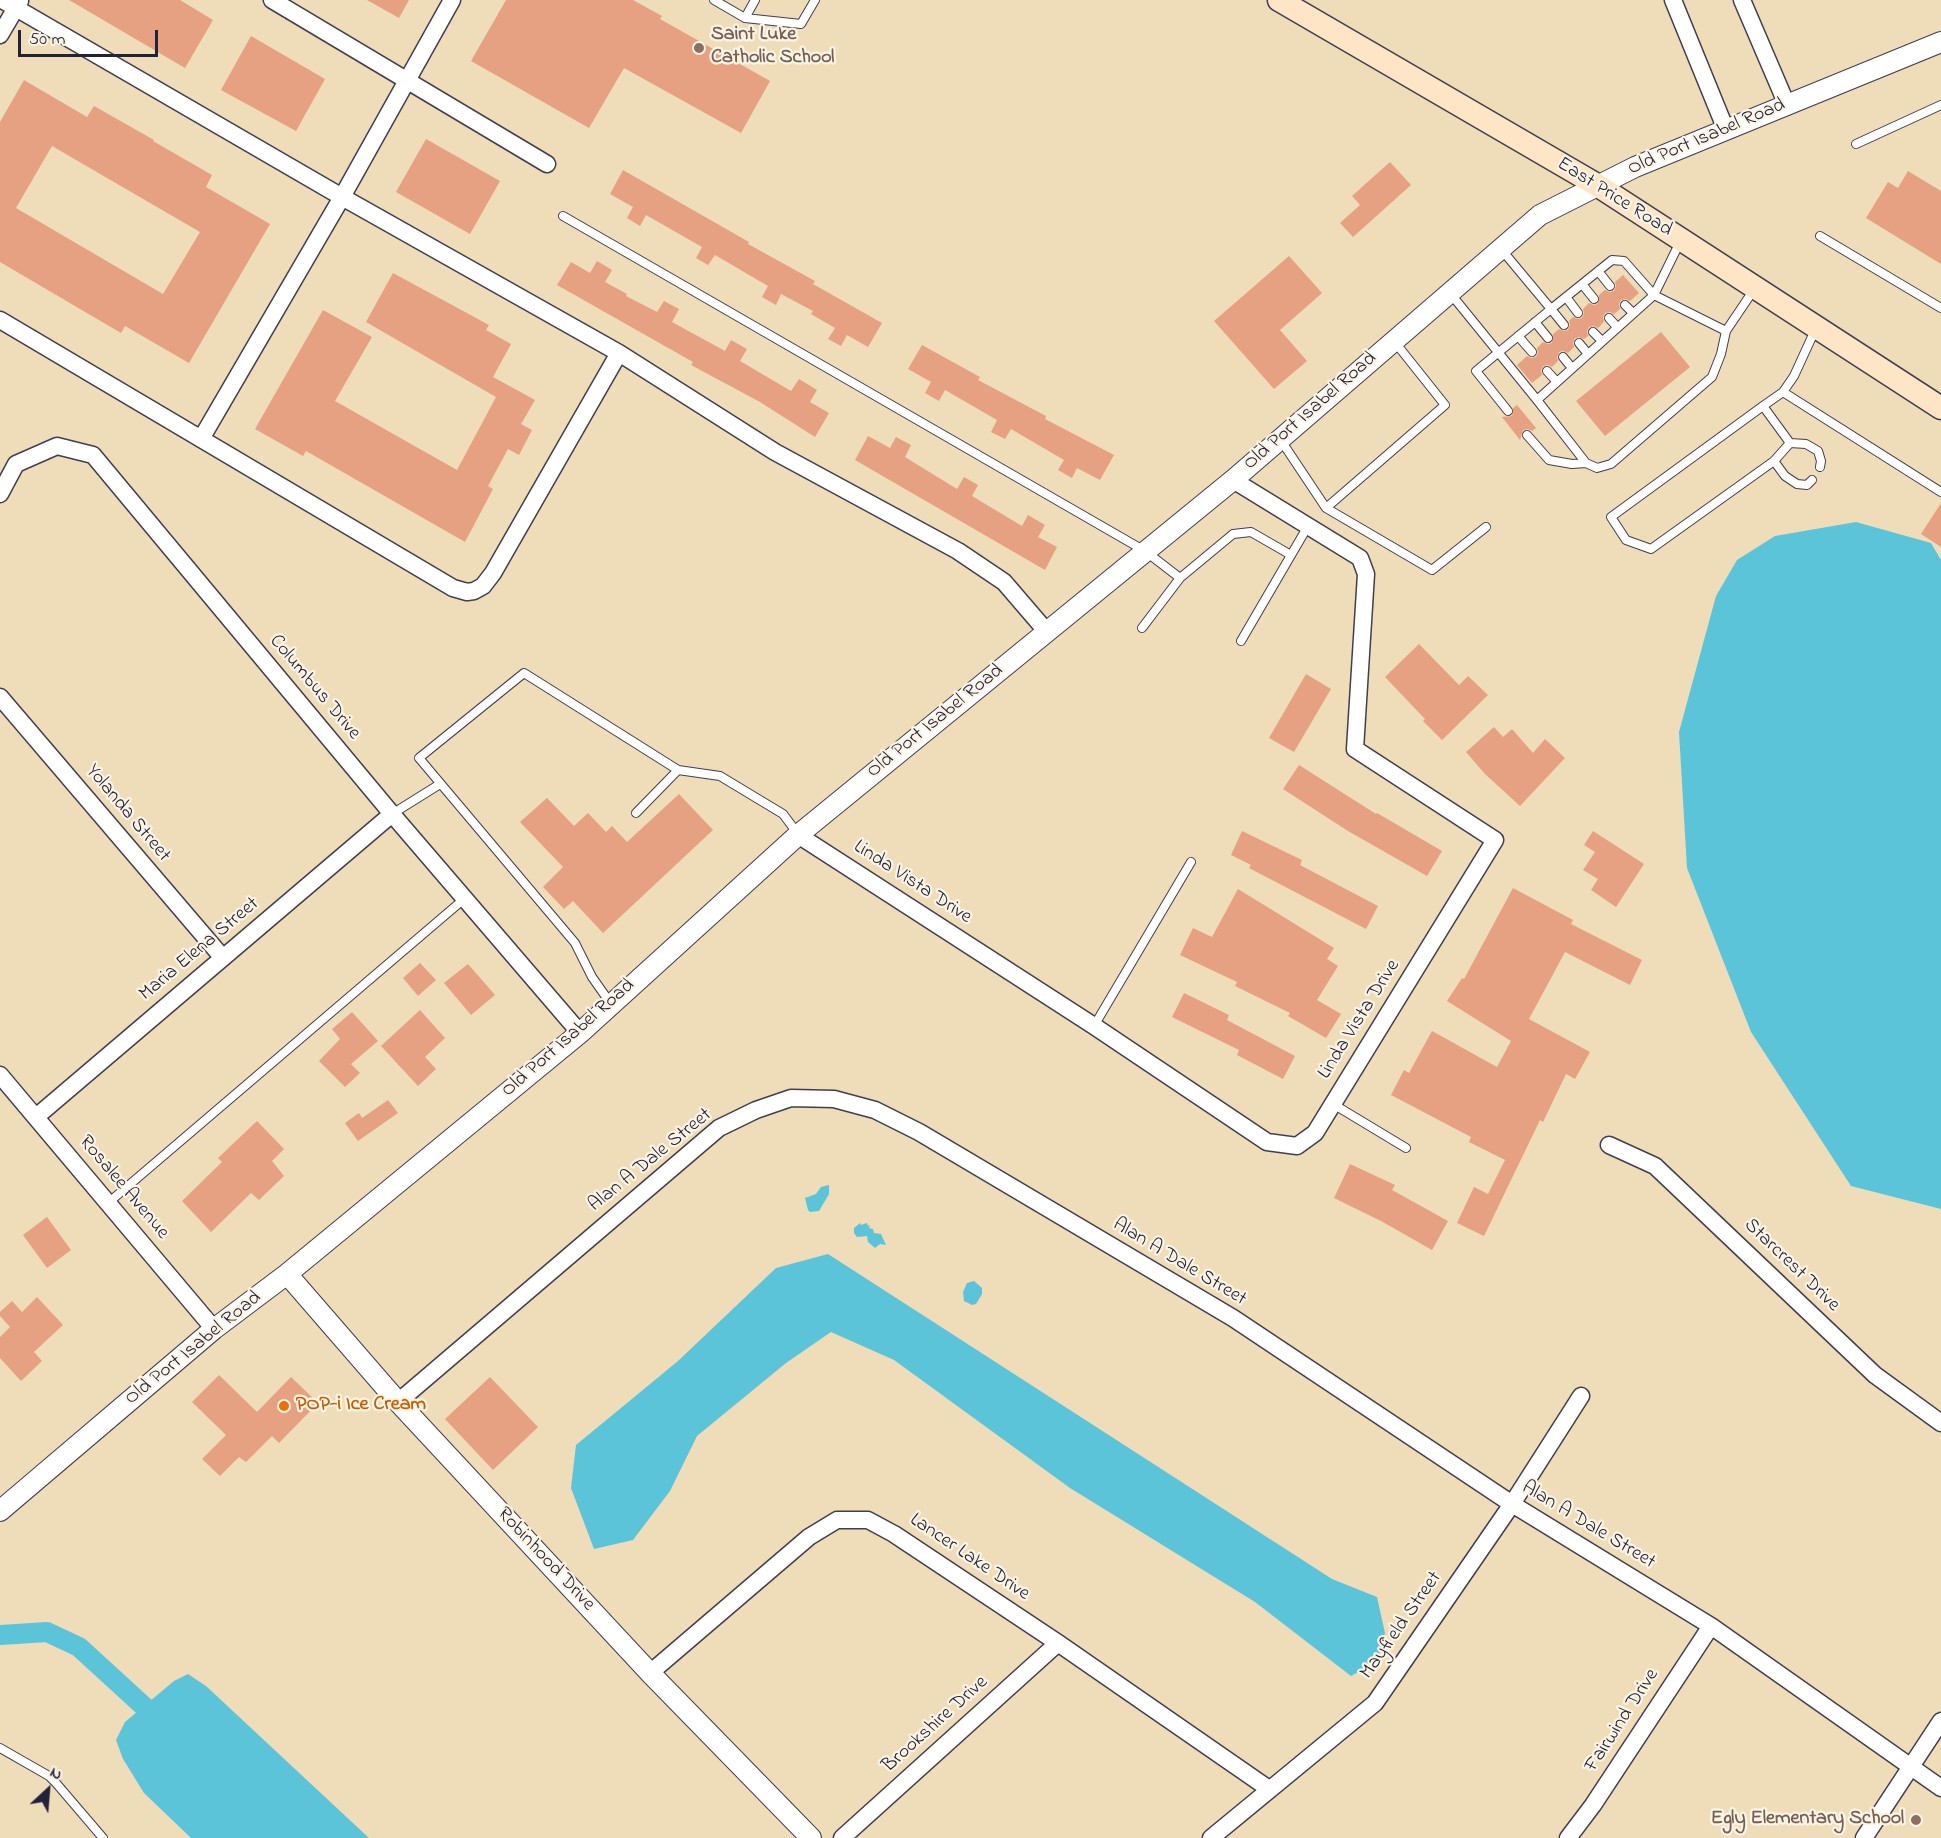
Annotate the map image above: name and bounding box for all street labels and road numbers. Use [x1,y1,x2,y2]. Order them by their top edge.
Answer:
street label: Old Port Isabel Road [1625,94,1789,182]
street label: East Price Road [1552,153,1676,243]
street label: Old Port Isabel Road [1240,348,1382,476]
street label: Columbus Drive [263,631,365,745]
street label: Old Port Isabel Road [863,660,1009,784]
street label: Yolanda Street [79,760,175,868]
street label: Linda Vista Drive [848,836,976,930]
street label: Maria Elena Street [135,893,265,1007]
street label: Linda Vista Drive [1314,956,1406,1084]
street label: Old Port Isabel Road [498,975,640,1103]
street label: Alan A Dale Street [584,1104,718,1218]
street label: Rosalee Avenue [73,1131,173,1245]
street label: Alan A Dale Street [1108,1214,1250,1312]
street label: Starcrest Drive [1738,1214,1844,1318]
street label: Old Port Isabel Road [121,1287,267,1411]
street label: Alan A Dale Street [1517,1477,1659,1575]
street label: Robinhood Drive [491,1503,599,1617]
street label: Lancer Lake Drive [904,1509,1034,1607]
street label: Mayfield Street [1356,1568,1448,1684]
street label: Fairwind Drive [1581,1665,1665,1777]
street label: Brookshire Drive [878,1671,994,1779]

